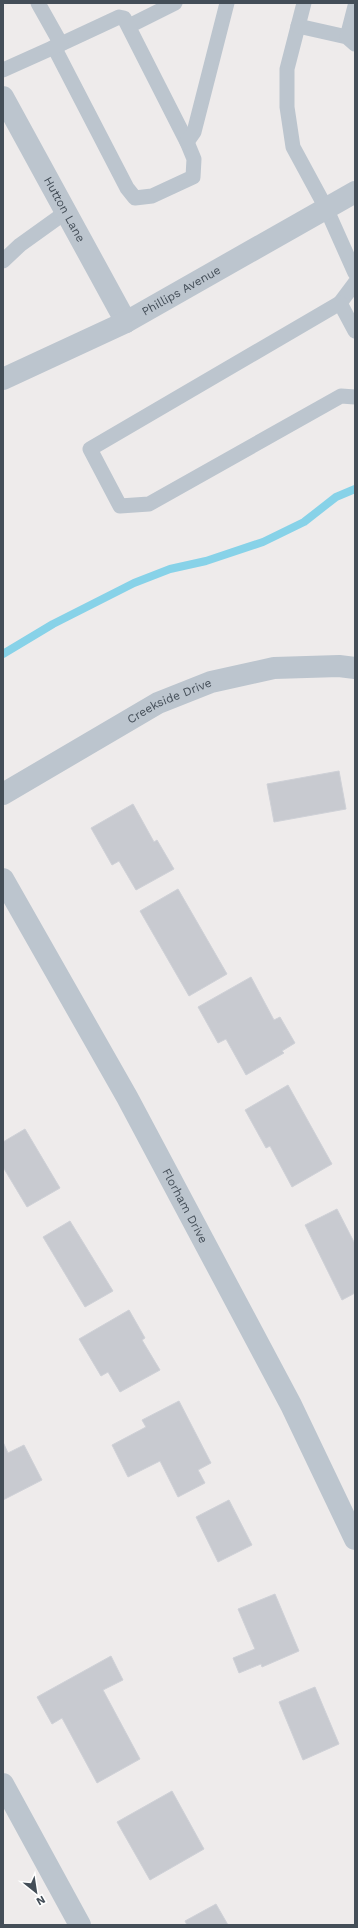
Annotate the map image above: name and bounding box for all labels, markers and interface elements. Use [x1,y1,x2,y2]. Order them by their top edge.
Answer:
street label: Hutton Lane [41,174,88,245]
street label: Phillips Avenue [139,263,223,319]
street label: Creekside Drive [125,675,214,726]
street label: Florham Drive [159,1166,211,1246]
north arrow [16,1872,56,1912]
text: N [34,1893,48,1908]

